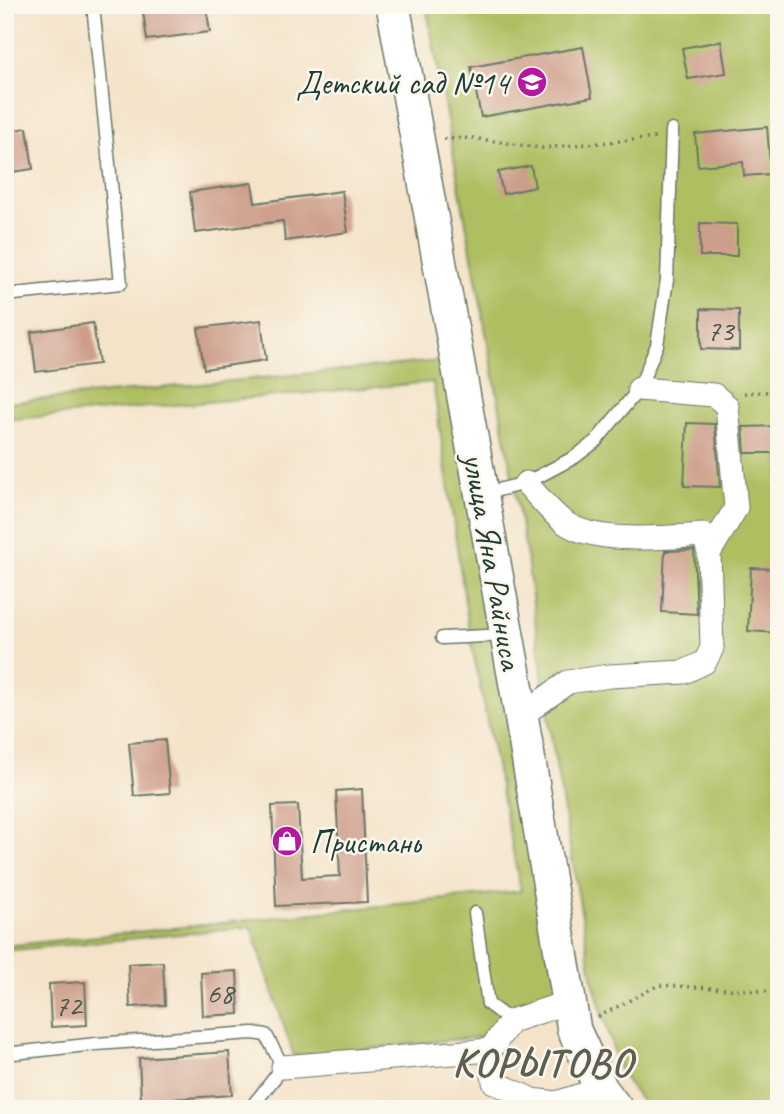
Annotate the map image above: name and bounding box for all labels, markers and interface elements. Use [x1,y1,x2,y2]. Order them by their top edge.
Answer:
place label: Детский сад №14 [296,62,512,104]
school or university icon: Детский сад №14 [515,65,549,99]
house number: 73 [707,311,736,349]
street label: улица Яна Райниса [453,448,533,674]
place label: Пристань [310,821,422,863]
shop icon: Пристань [270,824,304,858]
house number: 68 [207,974,236,1012]
house number: 72 [55,986,84,1024]
district label: КОРЫТОВО [452,1038,636,1088]

